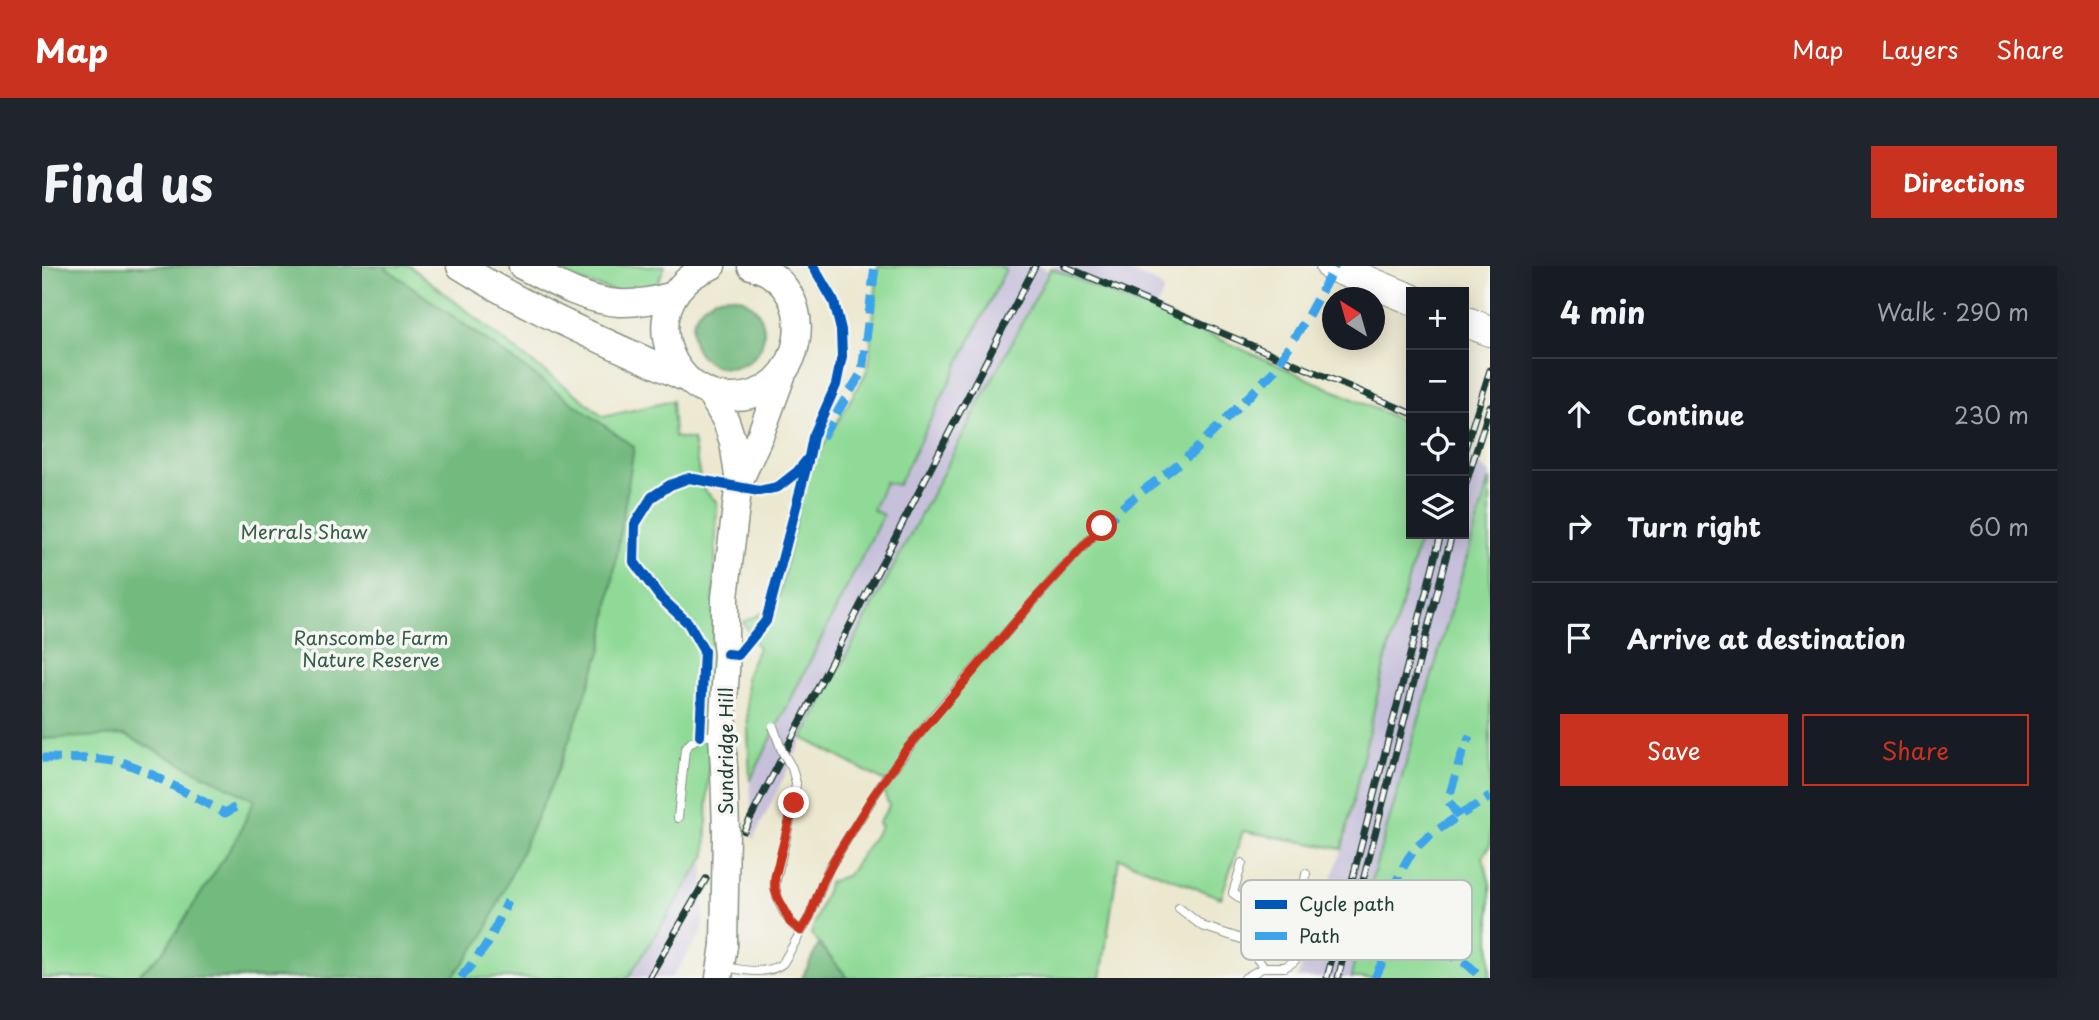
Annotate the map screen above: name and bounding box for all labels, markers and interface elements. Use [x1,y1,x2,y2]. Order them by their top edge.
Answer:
text: Map [35,24,108,74]
text: Map [1792,31,1843,67]
text: Layers [1881,31,1958,67]
text: Share [1996,31,2064,67]
text: Find us [42,145,213,219]
button: Directions [1871,146,2057,218]
north arrow [1322,287,1385,350]
map controls [1406,287,1469,539]
button: + [1406,287,1469,350]
text: 4 min [1560,289,1646,334]
text: Walk · 290 m [1877,294,2029,329]
button: − [1406,350,1469,413]
icon: ahead [1560,395,1598,433]
text: Continue [1627,395,1744,434]
text: 230 m [1954,397,2029,432]
button: locate [1406,413,1469,476]
button: layers [1406,476,1469,539]
icon: right [1560,507,1598,545]
text: Turn right [1627,507,1761,546]
text: 60 m [1969,509,2029,544]
route start [1086,510,1117,541]
park label: Merrals Shaw [241,517,368,545]
icon: arrive [1560,619,1598,657]
text: Arrive at destination [1627,619,1906,658]
park label: Ranscombe Farm Nature Reserve [293,623,449,673]
street label: Sundridge Hill [711,687,739,815]
button: Save [1560,714,1788,786]
button: Share [1802,714,2029,786]
route end [778,787,809,818]
legend [1241,880,1472,960]
text: Cycle path [1299,889,1395,917]
text: Path [1299,921,1340,949]

